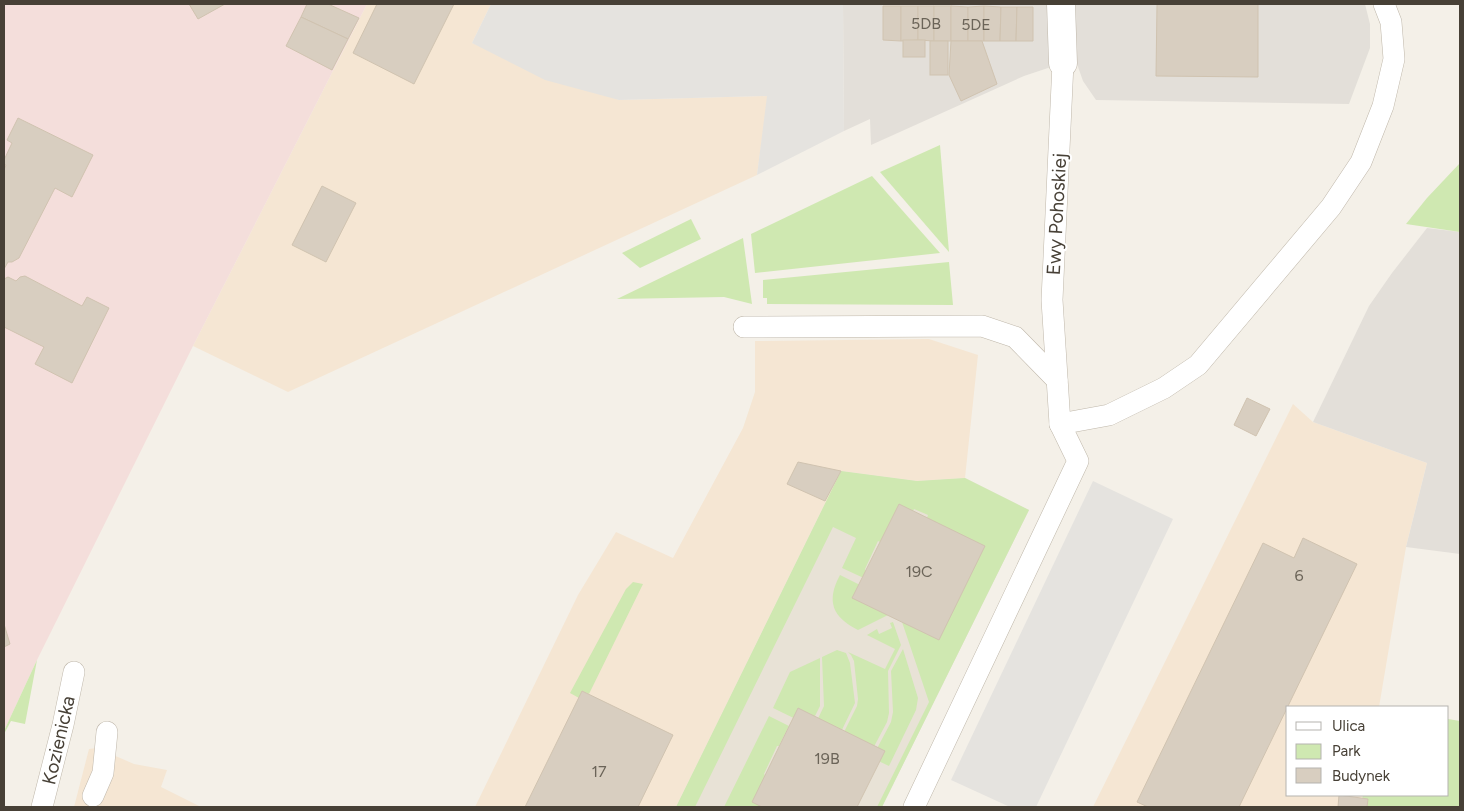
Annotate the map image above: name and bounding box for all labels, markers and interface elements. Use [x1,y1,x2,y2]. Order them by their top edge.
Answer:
house number: 5DB [911,14,941,33]
house number: 5DE [961,15,991,34]
street label: Ewy Pohoskiej [1042,152,1071,276]
house number: 19C [905,562,933,581]
house number: 6 [1294,566,1304,585]
street label: Kozienicka [37,693,80,787]
legend [1286,706,1449,796]
text: Ulica [1332,717,1365,735]
text: Park [1332,742,1361,760]
house number: 19B [814,749,840,768]
house number: 17 [591,762,607,781]
text: Budynek [1332,767,1391,785]

